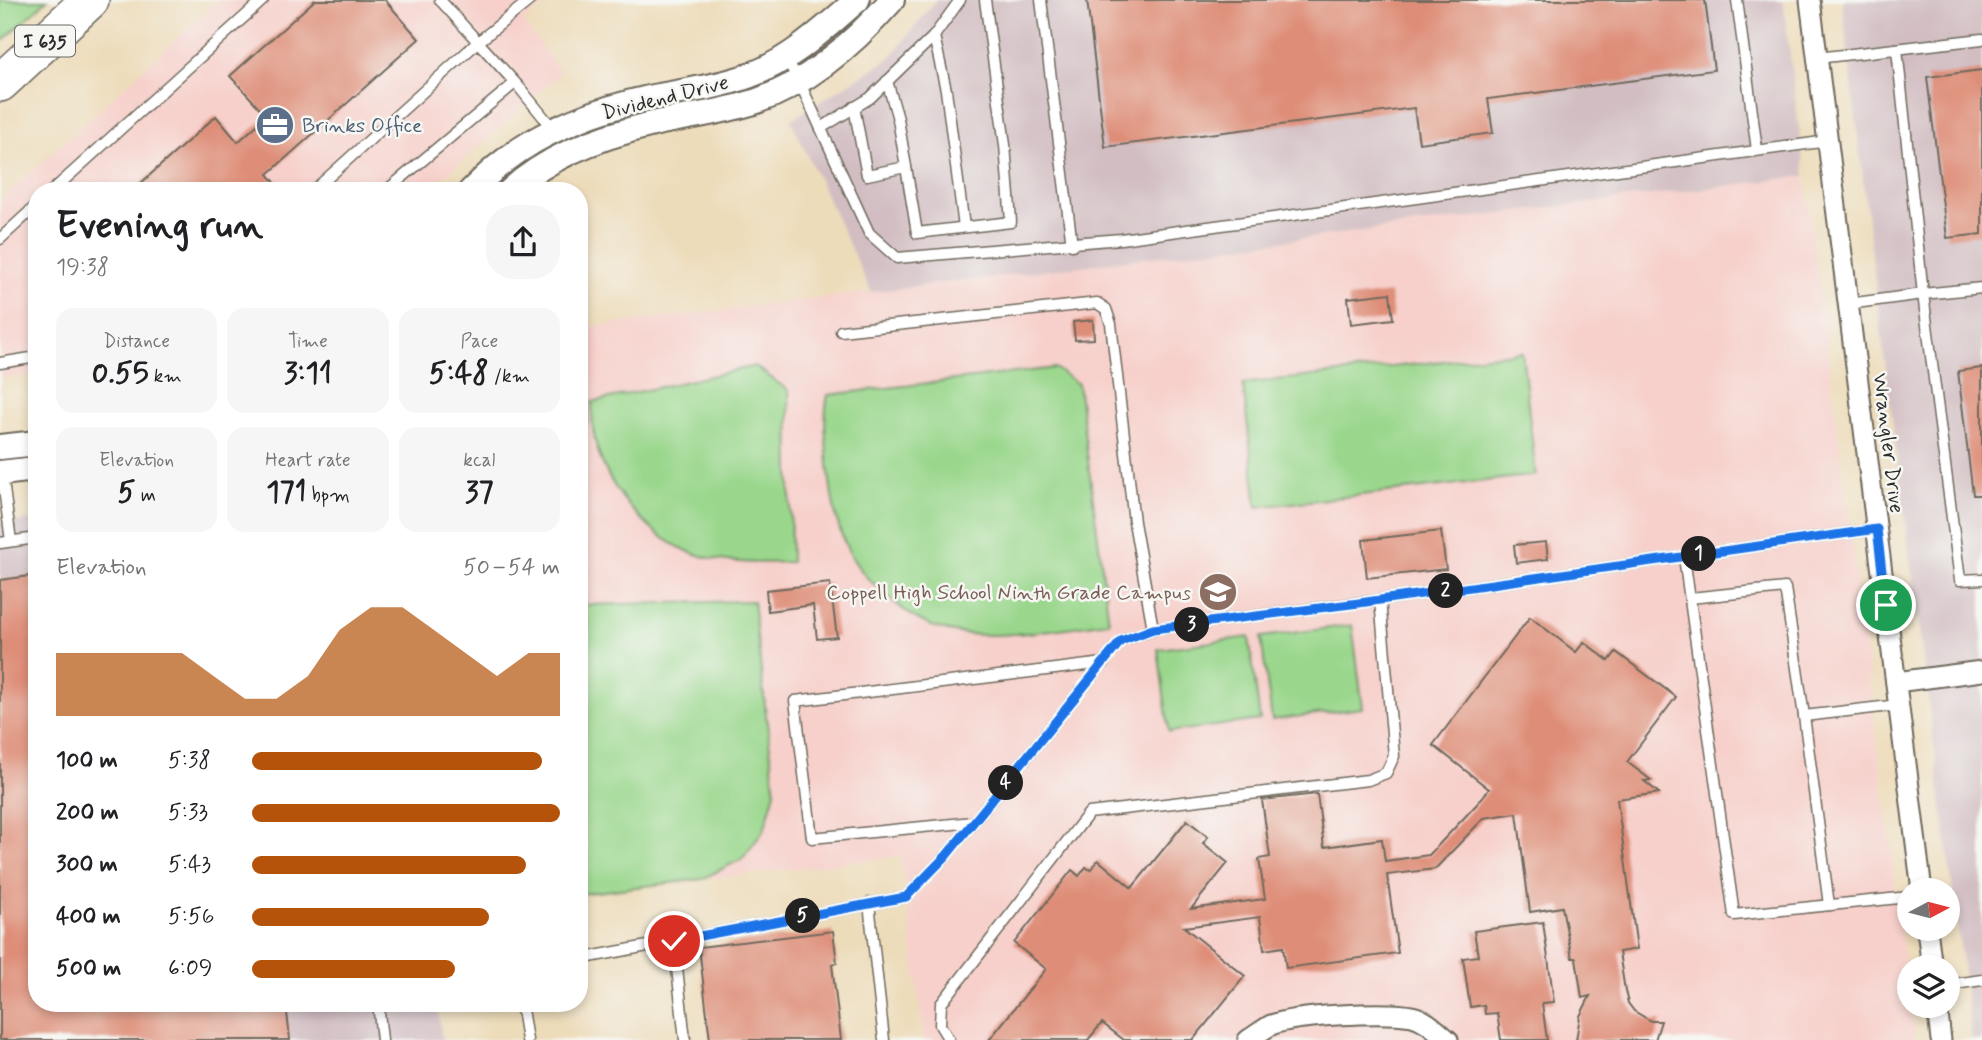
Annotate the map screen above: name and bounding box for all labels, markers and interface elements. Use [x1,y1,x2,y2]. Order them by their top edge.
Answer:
road number: I 635 [15,25,75,56]
street label: Dividend Drive [599,69,732,127]
office icon: Brinks Office [254,104,296,146]
place label: Brinks Office [302,112,422,140]
text: Evening run [56,202,263,251]
button: share [486,205,560,279]
text: 19:38 [56,253,109,283]
text: Distance [103,329,170,354]
text: Time [288,329,328,354]
text: Pace [460,329,498,354]
text: 0.55 [92,354,149,393]
text: 3:11 [284,354,332,393]
text: 5:48 [429,354,489,393]
text: km [149,364,182,389]
text: /km [489,364,530,389]
street label: Wrangler Drive [1866,371,1910,515]
text: Elevation [99,448,174,473]
text: Heart rate [265,448,351,473]
text: kcal [463,448,495,473]
text: 5 [118,473,136,512]
text: 171 [266,473,306,512]
text: 37 [465,473,494,512]
text: m [136,483,156,508]
text: bpm [306,483,350,508]
pin: 1 [1682,536,1716,572]
text: 1 [1694,541,1703,566]
text: Elevation [56,553,147,583]
text: 50–54 m [463,553,560,583]
school or university icon: Coppell High School Ninth Grade Campus [1197,571,1239,613]
pin: 2 [1428,574,1464,608]
pin [1856,575,1916,635]
text: 2 [1441,578,1450,603]
place label: Coppell High School Ninth Grade Campus [826,579,1191,607]
icon: arrive [1867,586,1905,624]
pin: 3 [1174,608,1210,642]
text: 3 [1187,612,1196,637]
text: 100 m [56,746,118,776]
text: 5:38 [168,746,211,776]
pin: 4 [988,766,1024,800]
text: 4 [1000,770,1011,795]
text: 200 m [56,798,119,828]
text: 5:33 [168,798,208,828]
text: 300 m [56,850,118,880]
text: 5:43 [168,850,211,880]
north arrow [1897,878,1960,942]
map controls [1897,878,1960,1018]
pin: 5 [786,898,820,934]
text: 400 m [56,902,121,932]
text: 5:56 [168,902,214,932]
text: 5 [797,903,808,928]
pin [644,911,704,971]
icon: check [655,922,693,960]
text: 500 m [56,954,121,984]
text: 6:09 [168,954,212,984]
button: layers [1897,955,1960,1018]

